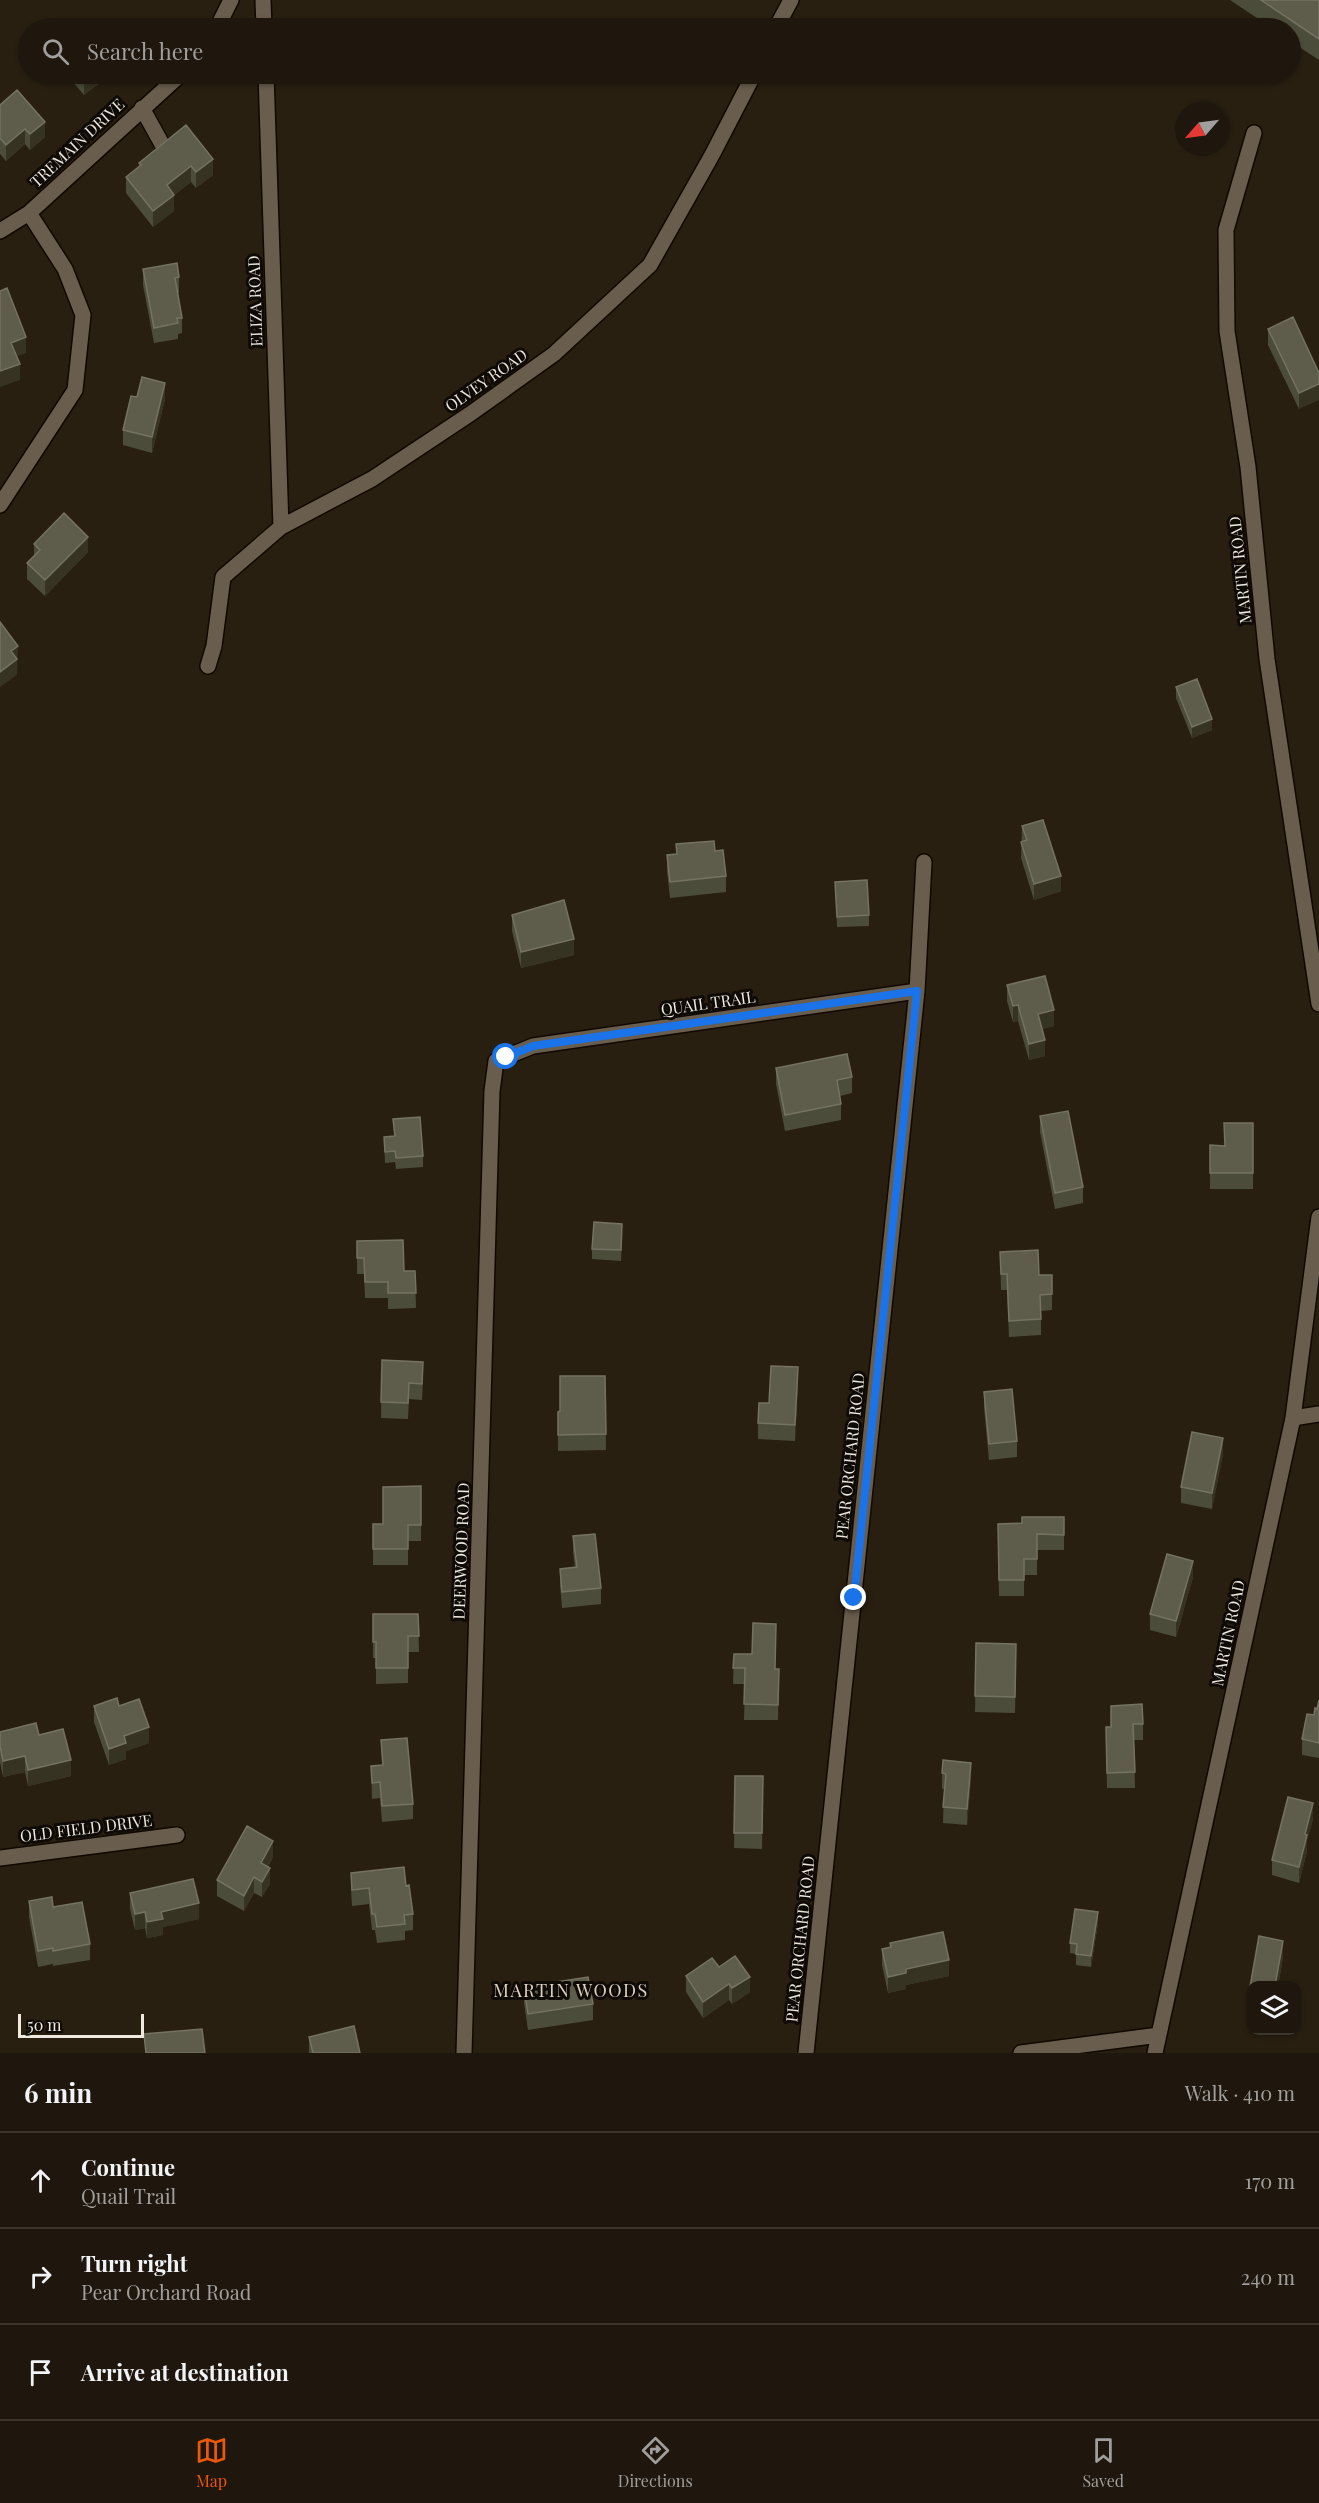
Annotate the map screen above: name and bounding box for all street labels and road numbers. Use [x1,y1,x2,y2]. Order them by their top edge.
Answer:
street label: TREMAIN DRIVE [25,94,128,192]
street label: ELIZA ROAD [242,255,267,347]
street label: OLVEY ROAD [440,343,531,416]
street label: MARTIN ROAD [1223,515,1256,625]
street label: QUAIL TRAIL [659,985,757,1020]
street label: PEAR ORCHARD ROAD [830,1372,869,1540]
street label: DEERWOOD ROAD [448,1482,473,1620]
street label: MARTIN ROAD [1206,1578,1249,1688]
street label: OLD FIELD DRIVE [19,1809,153,1846]
street label: PEAR ORCHARD ROAD [780,1855,819,2023]

